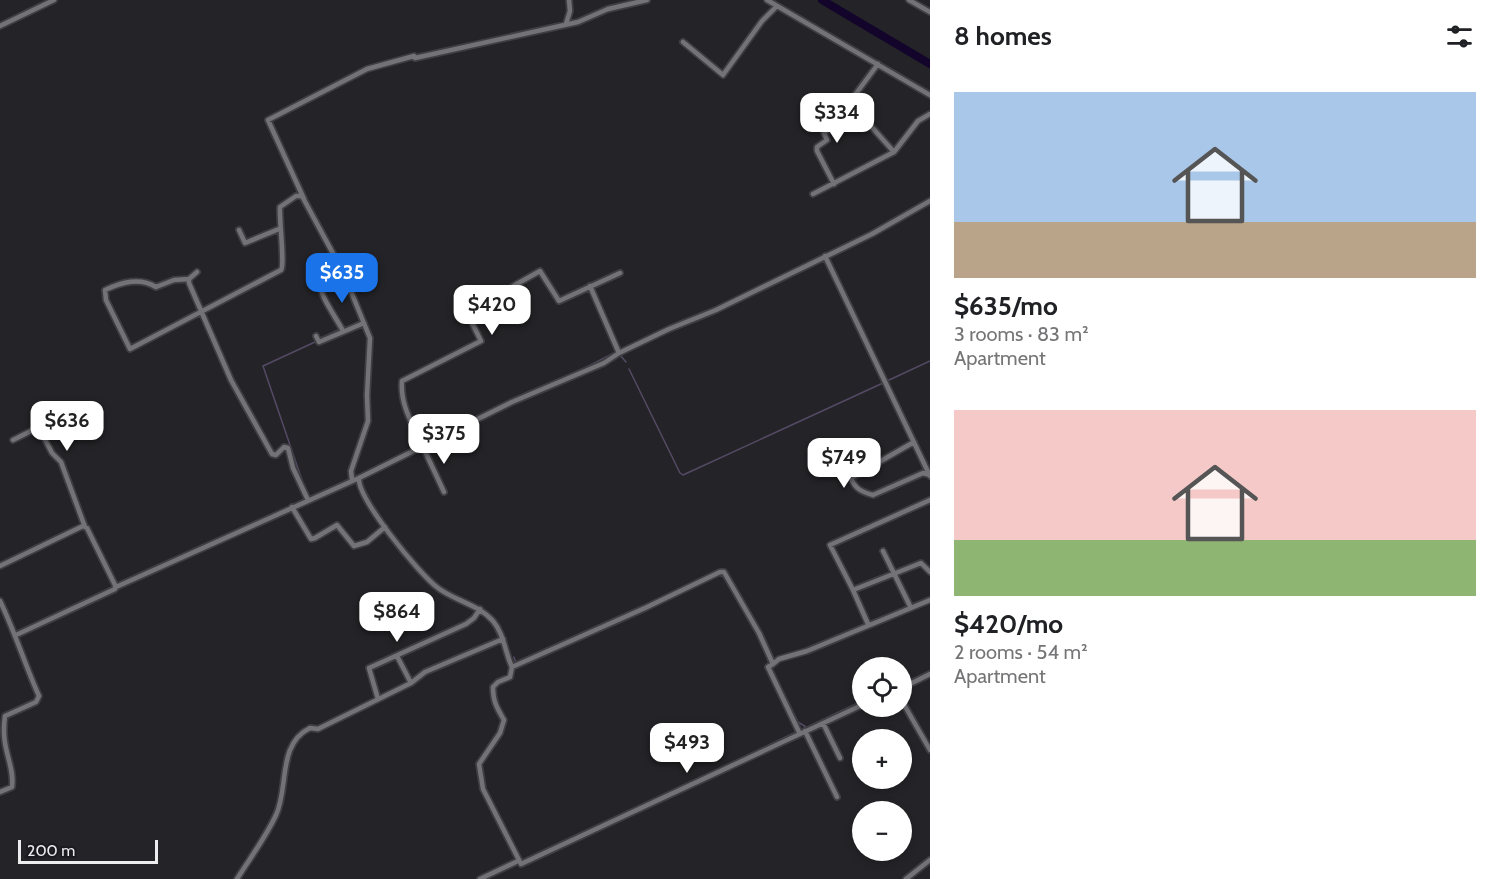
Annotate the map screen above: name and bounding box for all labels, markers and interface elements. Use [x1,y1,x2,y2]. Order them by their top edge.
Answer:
text: 8 homes [954,20,1052,52]
icon: filters [1443,20,1476,53]
pin: $334 [801,93,873,144]
text: $334 [814,100,860,124]
icon: home [1161,131,1269,239]
pin: $635 [306,253,378,304]
text: $635 [320,260,364,284]
pin: $420 [456,285,528,336]
text: $635/mo [954,290,1058,322]
text: $420 [468,292,516,316]
text: 3 rooms · 83 m² [954,322,1089,346]
text: Apartment [954,346,1046,370]
pin: $636 [31,401,103,452]
text: $636 [45,408,89,432]
pin: $375 [408,414,480,465]
text: $375 [422,421,466,445]
pin: $749 [808,438,880,489]
text: $749 [822,445,866,469]
icon: home [1161,449,1269,557]
pin: $864 [361,592,433,643]
text: $864 [373,599,421,623]
text: $420/mo [954,608,1063,640]
text: 2 rooms · 54 m² [954,640,1088,664]
map controls [852,657,912,861]
button: locate [852,657,912,717]
text: Apartment [954,664,1046,688]
pin: $493 [651,723,723,774]
button: + [852,729,912,789]
text: $493 [664,730,710,754]
button: − [852,801,912,861]
scale bar [18,837,158,864]
text: 200 m [27,841,75,860]

